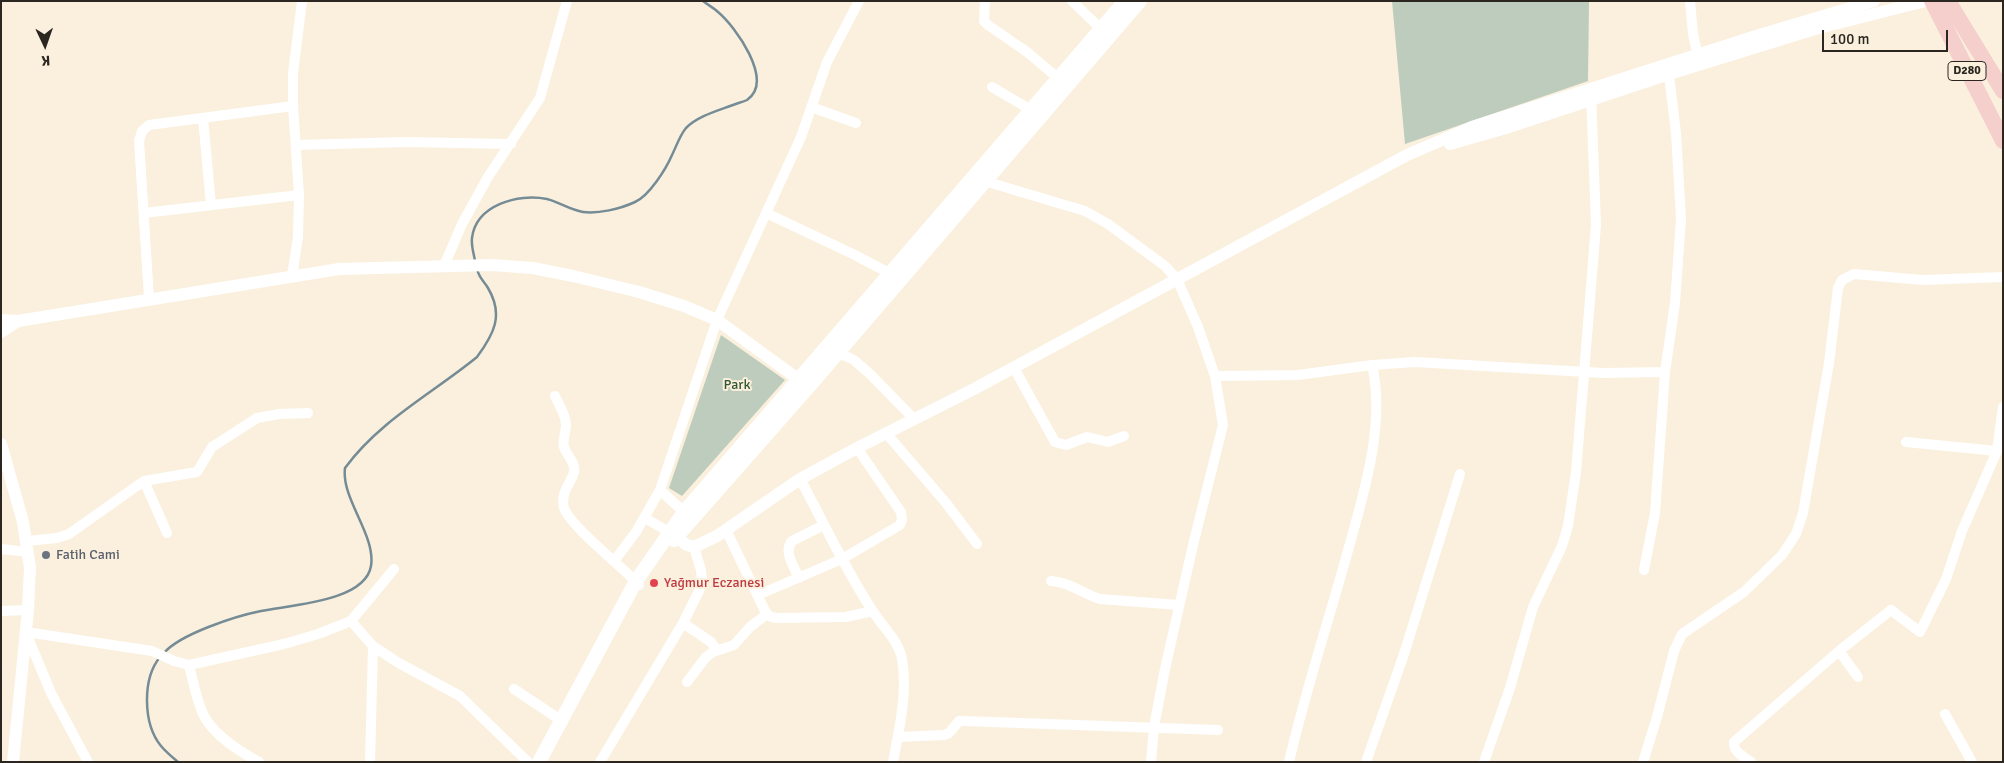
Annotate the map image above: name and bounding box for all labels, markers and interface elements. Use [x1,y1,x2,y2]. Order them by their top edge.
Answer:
north arrow [20,20,70,70]
scale bar [1824,20,1950,52]
text: 100 m [1830,30,1870,48]
text: K [41,52,51,69]
road number: D280 [1948,61,1986,80]
park label: Park [724,377,750,393]
place label: Fatih Cami [56,547,120,563]
marker: Fatih Cami [40,549,52,561]
place label: Yağmur Eczanesi [664,575,764,591]
marker: Yağmur Eczanesi [648,577,660,589]

